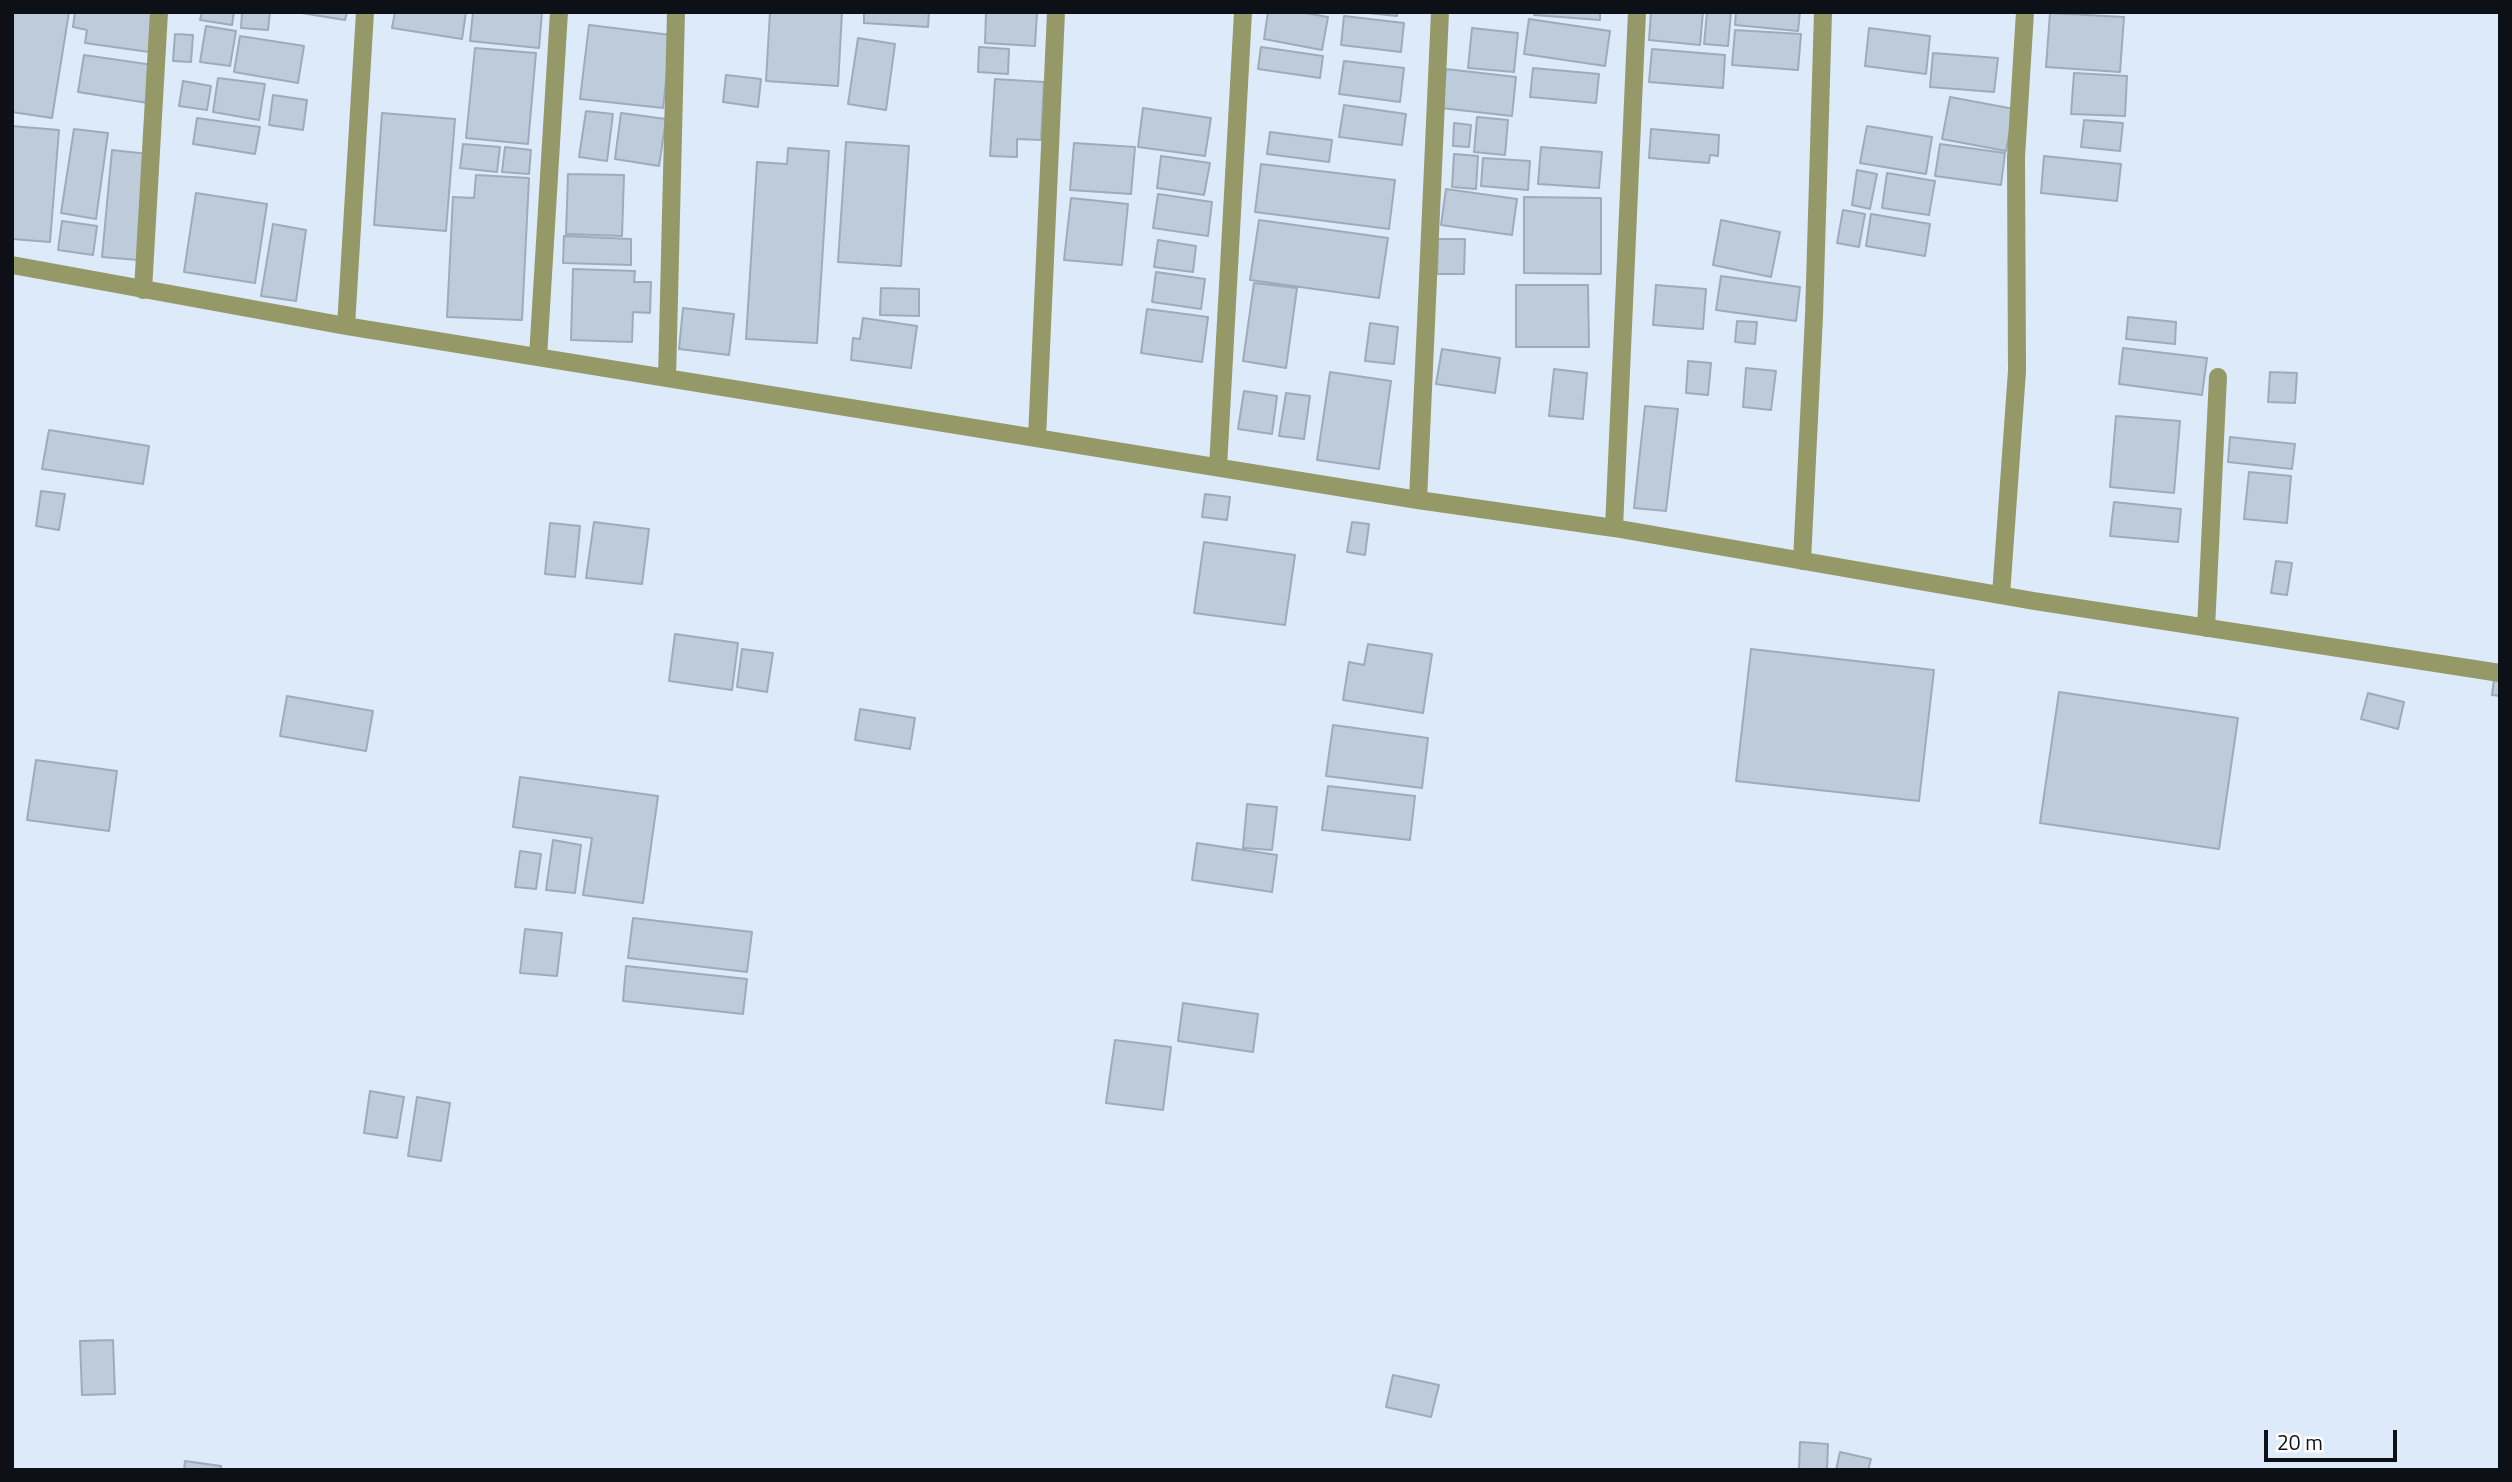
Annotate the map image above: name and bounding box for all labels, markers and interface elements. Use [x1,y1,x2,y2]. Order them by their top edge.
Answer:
scale bar [2267,1416,2400,1460]
text: 20 m [2277,1426,2323,1458]

